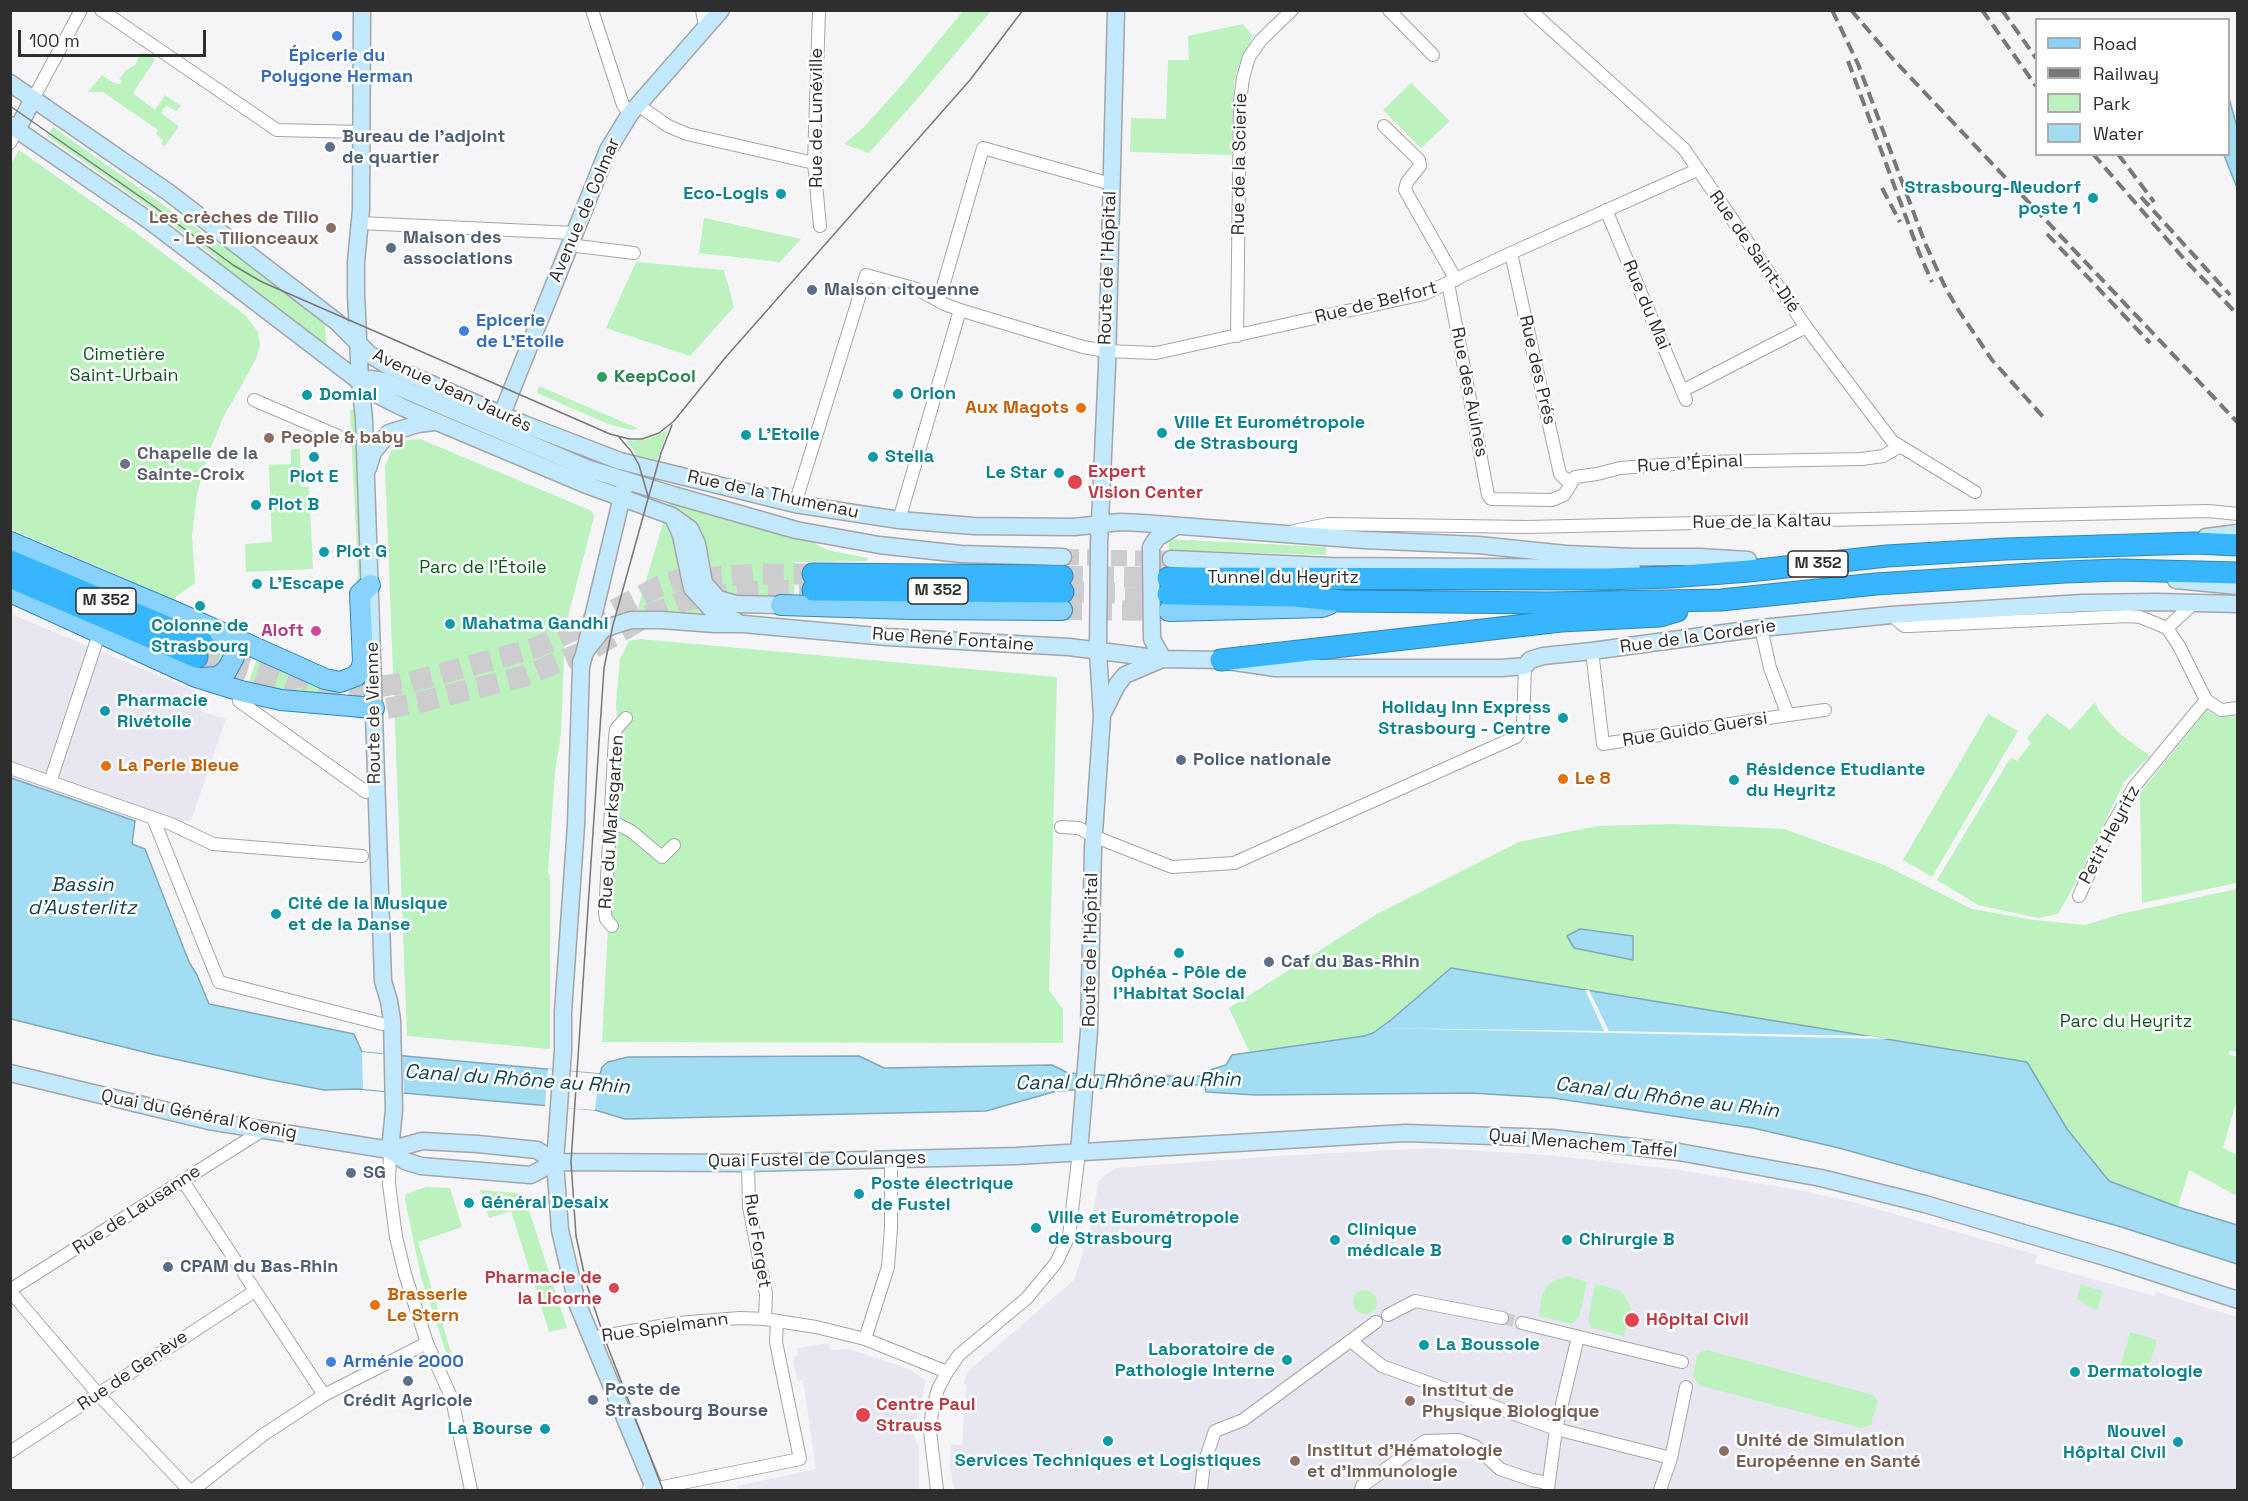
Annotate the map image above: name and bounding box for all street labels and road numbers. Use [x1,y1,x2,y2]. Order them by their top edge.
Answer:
street label: Rue de Lunéville [806,48,828,188]
street label: Rue de la Scierie [1228,93,1252,235]
street label: Avenue de Colmar [545,135,625,285]
street label: Rue de Saint-Dié [1704,187,1804,317]
street label: Route de l'Hôpital [1095,190,1121,346]
street label: Rue du Mai [1617,257,1675,353]
street label: Rue de Belfort [1313,277,1439,329]
street label: Rue des Prés [1514,313,1560,427]
street label: Rue des Aulnes [1446,325,1492,459]
street label: Avenue Jean Jaurès [369,345,535,437]
street label: Rue d'Épinal [1637,450,1743,478]
street label: Rue de la Thumenau [685,466,861,524]
street label: Rue de la Kaltau [1692,510,1832,534]
road number: M 352 [1788,551,1848,577]
street label: Tunnel du Heyritz [1207,567,1359,589]
road number: M 352 [908,578,968,604]
road number: M 352 [76,588,136,614]
street label: Rue de la Corderie [1619,615,1777,659]
street label: Rue René Fontaine [871,624,1035,656]
street label: Route de Vienne [362,642,386,784]
street label: Rue Guido Guersi [1621,708,1769,752]
street label: Rue du Marksgarten [595,734,629,910]
street label: Petit Heyritz [2075,782,2145,888]
street label: Route de l'Hôpital [1079,873,1103,1027]
street label: Quai du Général Koenig [99,1085,299,1145]
street label: Quai Menachem Taffel [1488,1125,1678,1163]
street label: Quai Fustel de Coulanges [708,1147,926,1173]
street label: Rue de Lausanne [69,1161,205,1259]
street label: Rue Forget [739,1192,775,1290]
street label: Rue Spielmann [600,1308,730,1348]
street label: Rue de Genève [74,1326,192,1416]

